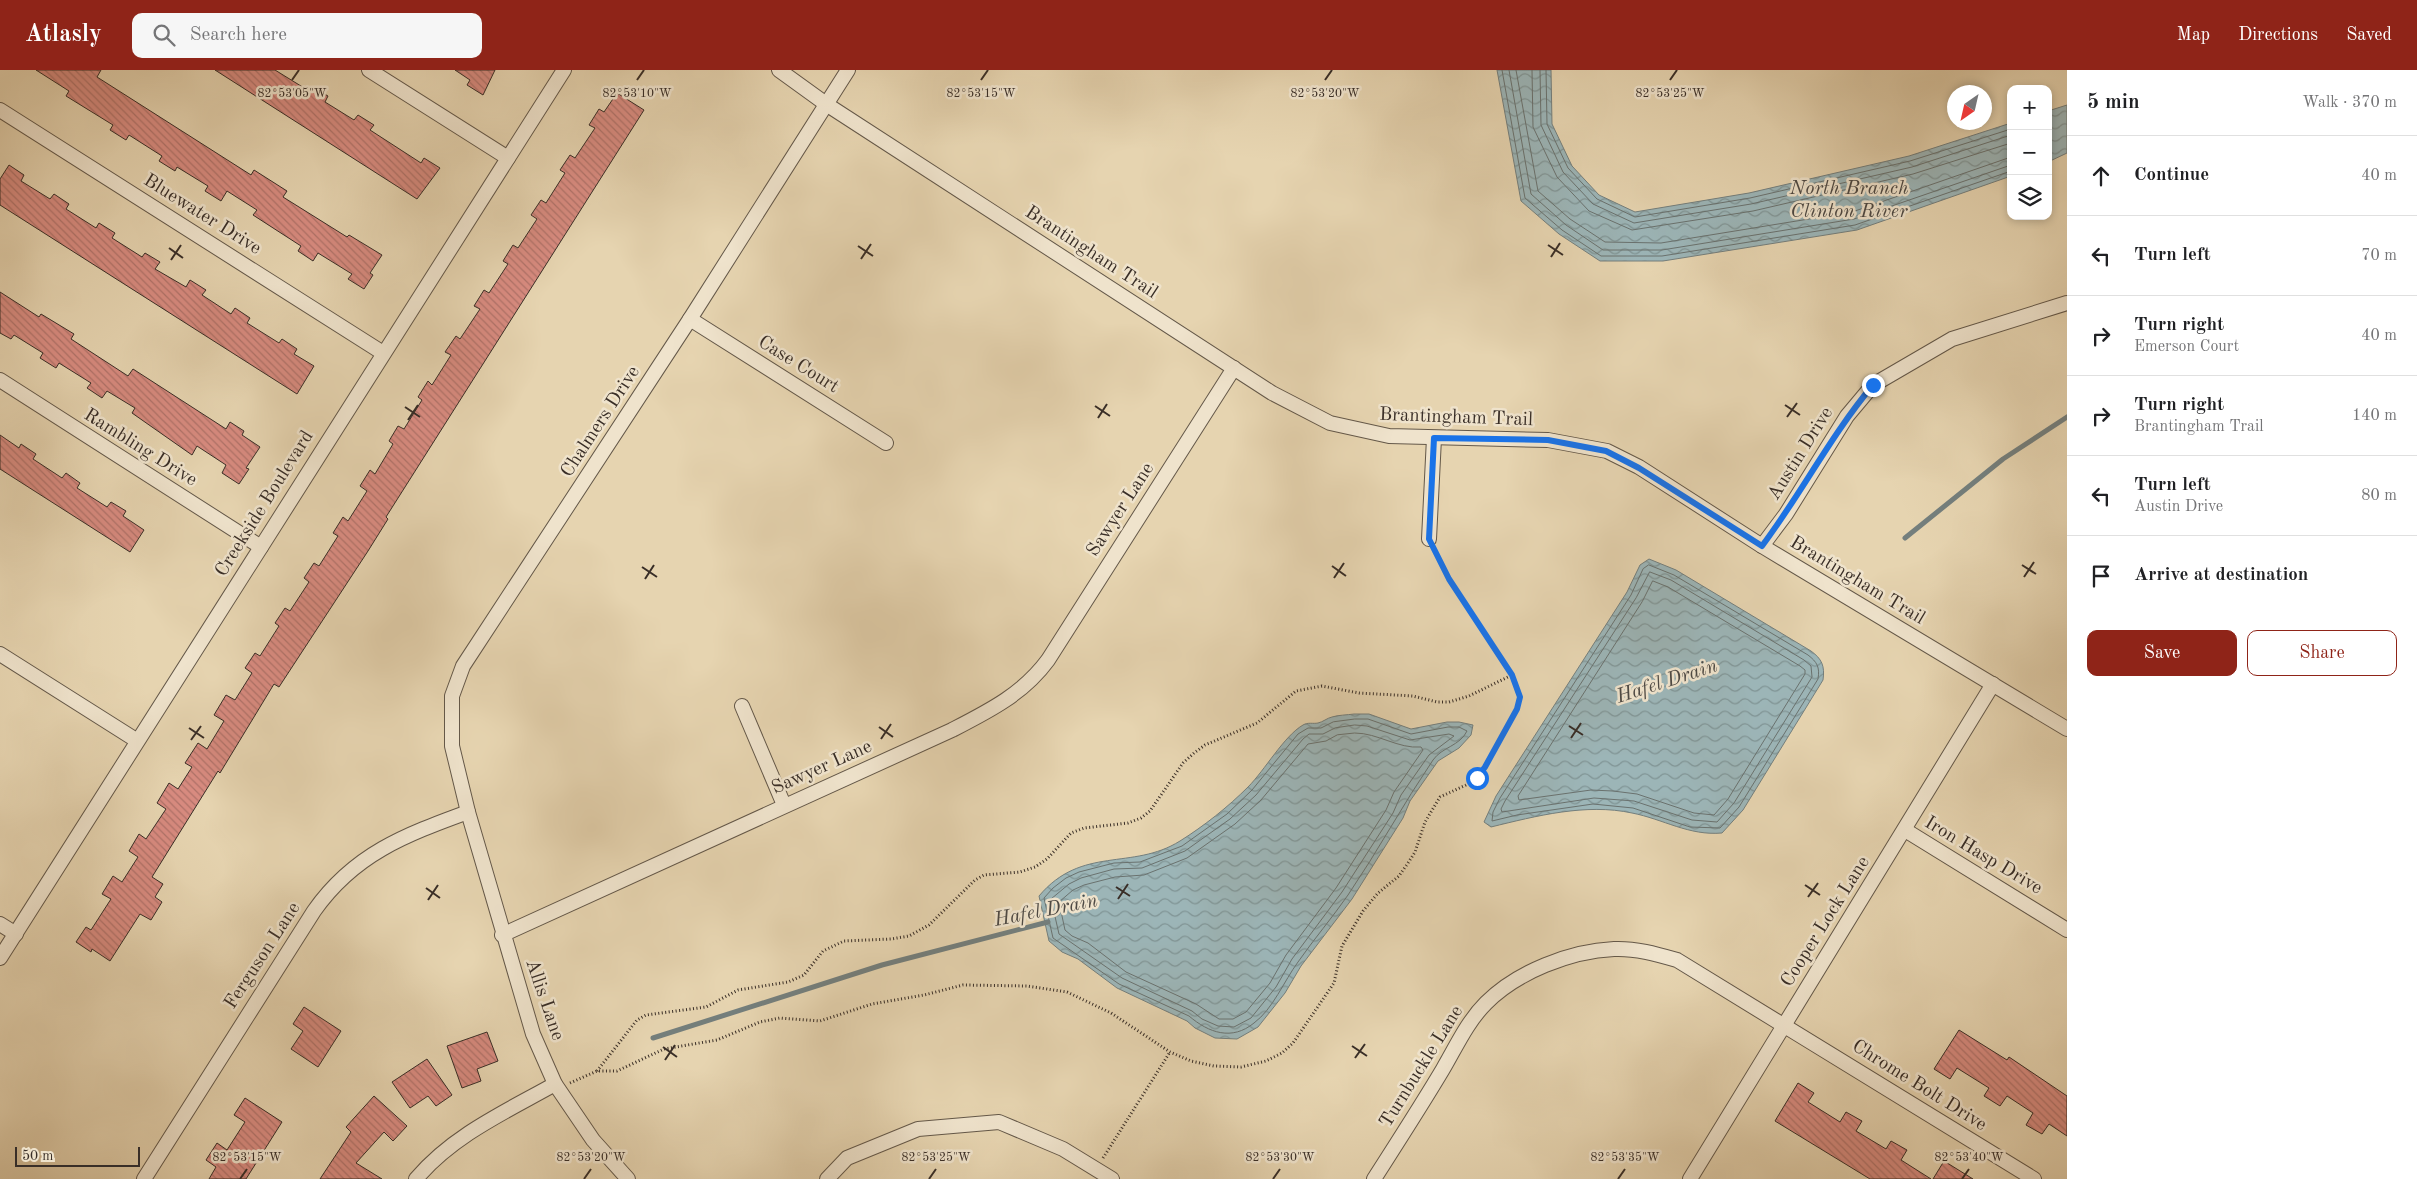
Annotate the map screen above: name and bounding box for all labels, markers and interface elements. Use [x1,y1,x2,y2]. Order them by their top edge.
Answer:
search box [132,13,482,58]
icon: search [150,21,178,49]
text: Atlasly [25,23,102,47]
text: Search here [190,26,287,45]
text: Map [2177,26,2210,44]
text: Directions [2238,26,2318,44]
text: Saved [2346,26,2392,44]
north arrow [1947,85,1992,130]
map controls [2007,85,2052,220]
button: + [2007,85,2052,130]
text: 82°53'05"W [257,87,327,100]
text: 82°53'10"W [602,87,672,100]
text: 82°53'15"W [946,87,1016,100]
text: 82°53'20"W [1290,87,1360,100]
text: 82°53'25"W [1635,87,1705,100]
text: 5 min [2087,92,2140,113]
text: Walk · 370 m [2302,95,2397,111]
button: − [2007,130,2052,175]
icon: ahead [2087,162,2115,190]
text: Continue [2134,166,2209,185]
text: 40 m [2361,168,2397,184]
street label: Bluewater Drive [140,171,264,259]
button: layers [2007,175,2052,220]
water label: North Branch Clinton River [1788,179,1909,222]
street label: Brantingham Trail [1021,203,1161,303]
icon: left [2087,242,2115,270]
text: Turn left [2134,246,2211,265]
text: 70 m [2361,248,2397,264]
text: Turn right [2134,316,2224,335]
icon: right [2087,322,2115,350]
text: 40 m [2361,328,2397,344]
street label: Case Court [754,333,842,397]
text: Emerson Court [2134,339,2239,355]
street label: Chalmers Drive [558,363,644,481]
route end [1862,374,1885,397]
text: Turn right [2134,396,2224,415]
icon: right [2087,402,2115,430]
street label: Austin Drive [1765,404,1837,504]
street label: Rambling Drive [80,406,200,490]
street label: Brantingham Trail [1379,406,1533,430]
text: 140 m [2352,408,2397,424]
text: Brantingham Trail [2134,419,2264,435]
street label: Creekside Boulevard [212,428,318,580]
street label: Sawyer Lane [1084,460,1158,560]
text: Turn left [2134,476,2211,495]
icon: left [2087,482,2115,510]
text: 80 m [2361,488,2397,504]
text: Austin Drive [2134,499,2223,515]
street label: Brantingham Trail [1786,533,1928,629]
icon: arrive [2087,562,2115,590]
text: Arrive at destination [2134,566,2308,585]
button: Save [2087,630,2237,676]
button: Share [2247,630,2397,676]
water label: Hafel Drain [1613,656,1720,708]
street label: Sawyer Lane [769,737,875,799]
route start [1466,767,1489,790]
street label: Iron Hasp Drive [1921,813,2045,899]
street label: Cooper Lock Lane [1778,853,1874,991]
water label: Hafel Drain [991,891,1100,931]
street label: Ferguson Lane [222,899,304,1013]
street label: Allis Lane [521,957,567,1043]
street label: Turnbuckle Lane [1377,1003,1467,1131]
street label: Chrome Bolt Drive [1848,1037,1990,1135]
scale bar [15,1144,140,1167]
text: 50 m [22,1149,53,1163]
text: 82°53'15"W [212,1151,282,1164]
text: 82°53'20"W [556,1151,626,1164]
text: 82°53'25"W [901,1151,971,1164]
text: 82°53'30"W [1245,1151,1315,1164]
text: 82°53'35"W [1590,1151,1660,1164]
text: 82°53'40"W [1934,1151,2004,1164]

